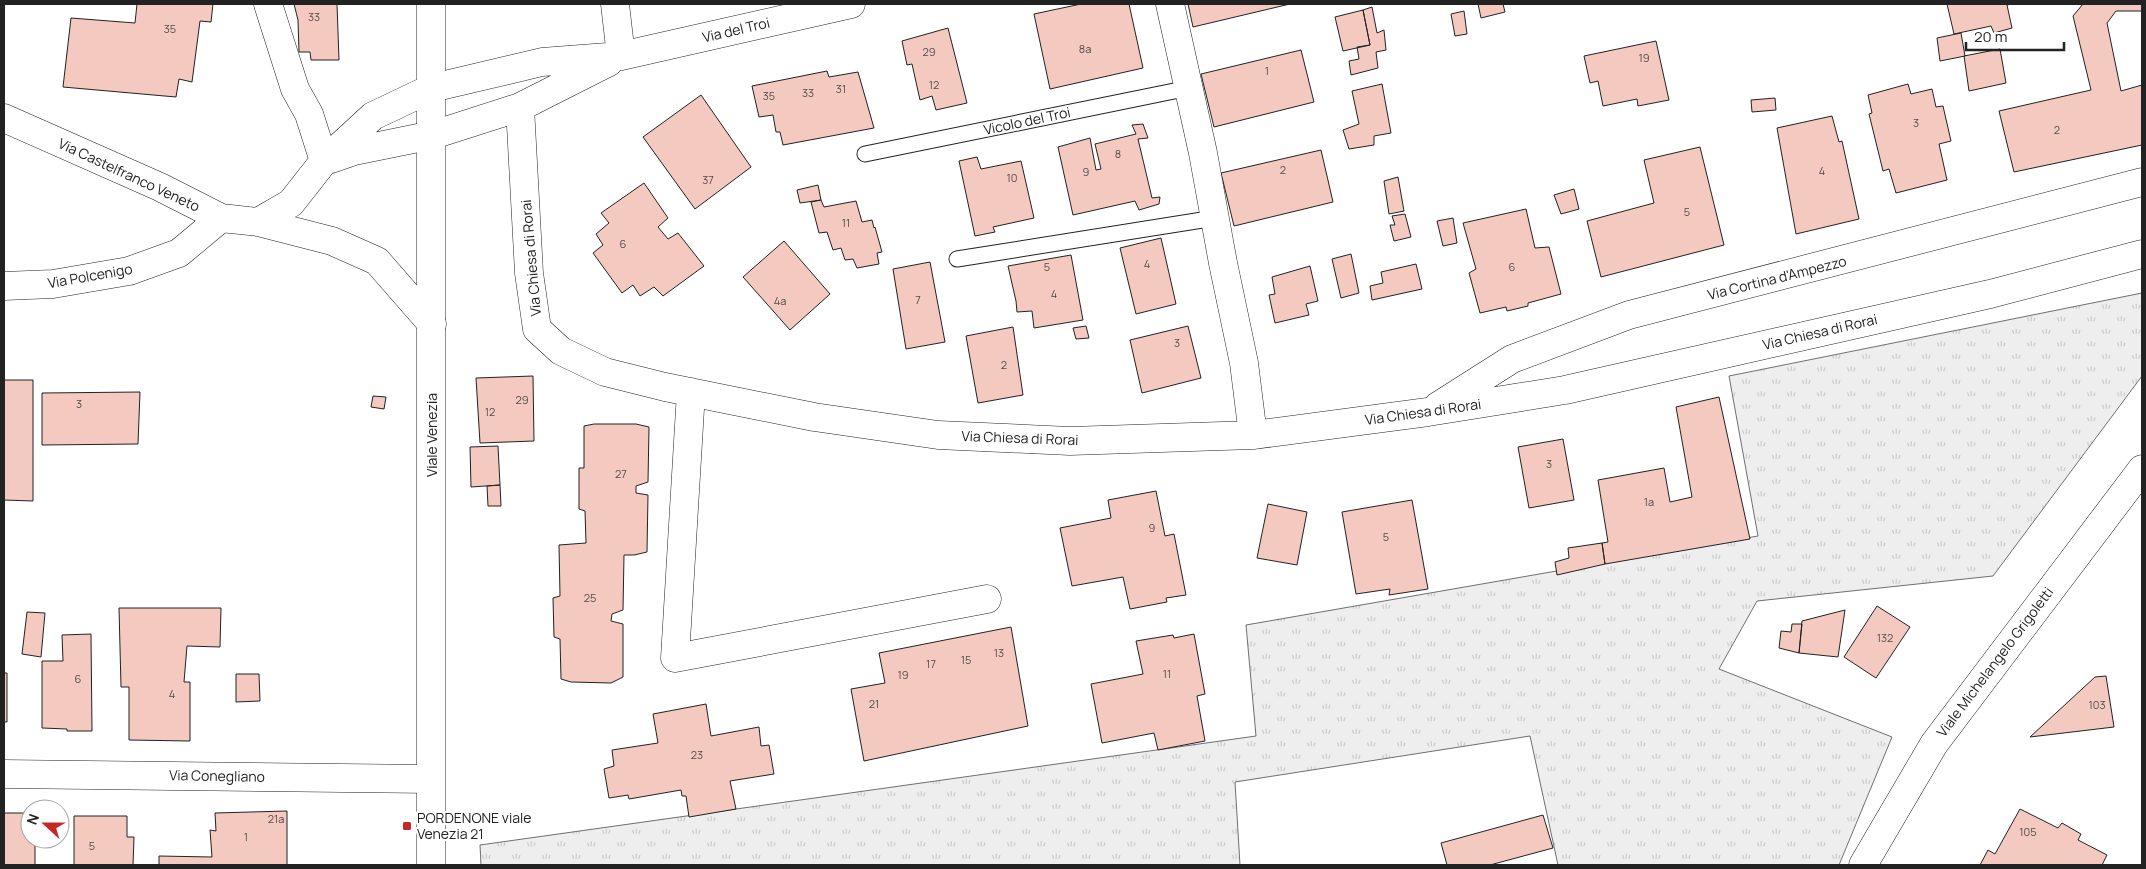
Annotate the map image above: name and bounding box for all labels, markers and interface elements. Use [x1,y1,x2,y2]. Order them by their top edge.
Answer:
house number: 33 [308,9,320,24]
street label: Via del Troi [700,13,771,46]
scale bar [1966,20,2064,52]
house number: 35 [164,21,176,36]
text: 20 m [1974,26,2007,47]
house number: 8a [1079,41,1091,56]
house number: 29 [922,44,936,59]
house number: 19 [1638,50,1650,65]
house number: 1 [1265,63,1269,78]
house number: 12 [929,77,939,92]
house number: 31 [836,81,846,96]
house number: 33 [802,85,814,100]
house number: 35 [763,88,775,103]
street label: Vicolo del Troi [982,102,1072,139]
house number: 3 [1913,115,1919,130]
house number: 2 [2054,122,2060,137]
street label: Via Castelfranco Veneto [55,133,203,216]
house number: 8 [1115,146,1121,161]
house number: 2 [1280,162,1286,177]
house number: 4 [1819,163,1825,178]
house number: 9 [1083,164,1090,179]
house number: 10 [1006,170,1018,185]
house number: 37 [702,172,714,187]
street label: Via Chiesa di Rorai [516,199,545,317]
house number: 5 [1684,204,1690,219]
house number: 11 [842,215,850,230]
house number: 6 [620,236,627,251]
street label: Via Cortina d'Ampezzo [1705,251,1848,304]
house number: 4 [1144,256,1150,271]
street label: Via Polcenigo [46,259,134,292]
house number: 5 [1044,259,1050,274]
house number: 6 [1509,259,1516,274]
house number: 4 [1051,286,1057,301]
house number: 7 [915,292,921,307]
house number: 4a [774,293,786,308]
street label: Via Chiesa di Rorai [1761,309,1879,354]
house number: 3 [1174,335,1180,350]
house number: 2 [1001,357,1007,372]
house number: 29 [515,392,529,407]
street label: Viale Venezia [422,393,441,477]
street label: Via Chiesa di Rorai [1364,394,1482,429]
house number: 3 [76,396,82,411]
house number: 12 [485,404,495,419]
street label: Via Chiesa di Rorai [961,426,1079,449]
house number: 3 [1546,456,1552,471]
house number: 27 [615,466,627,481]
house number: 1a [1644,494,1654,509]
house number: 9 [1149,520,1156,535]
house number: 5 [1383,529,1389,544]
street label: Viale Michelangelo Grigoletti [1932,583,2057,740]
house number: 25 [584,590,596,605]
house number: 132 [1877,630,1893,645]
house number: 13 [994,645,1004,660]
house number: 15 [961,652,971,667]
house number: 17 [926,656,936,671]
house number: 11 [1163,666,1171,681]
house number: 19 [897,667,909,682]
house number: 6 [75,671,82,686]
house number: 4 [169,686,175,701]
house number: 21 [869,696,879,711]
house number: 103 [2088,697,2106,712]
house number: 23 [691,747,703,762]
street label: Via Conegliano [169,765,265,786]
north arrow [20,799,70,849]
place label: PORDENONE viale Venezia 21 [417,808,531,843]
text: N [22,811,43,827]
house number: 21a [268,811,284,826]
marker: PORDENONE viale Venezia 21 [401,820,413,832]
house number: 105 [2019,824,2037,839]
house number: 1 [244,829,248,844]
house number: 5 [89,838,95,853]

